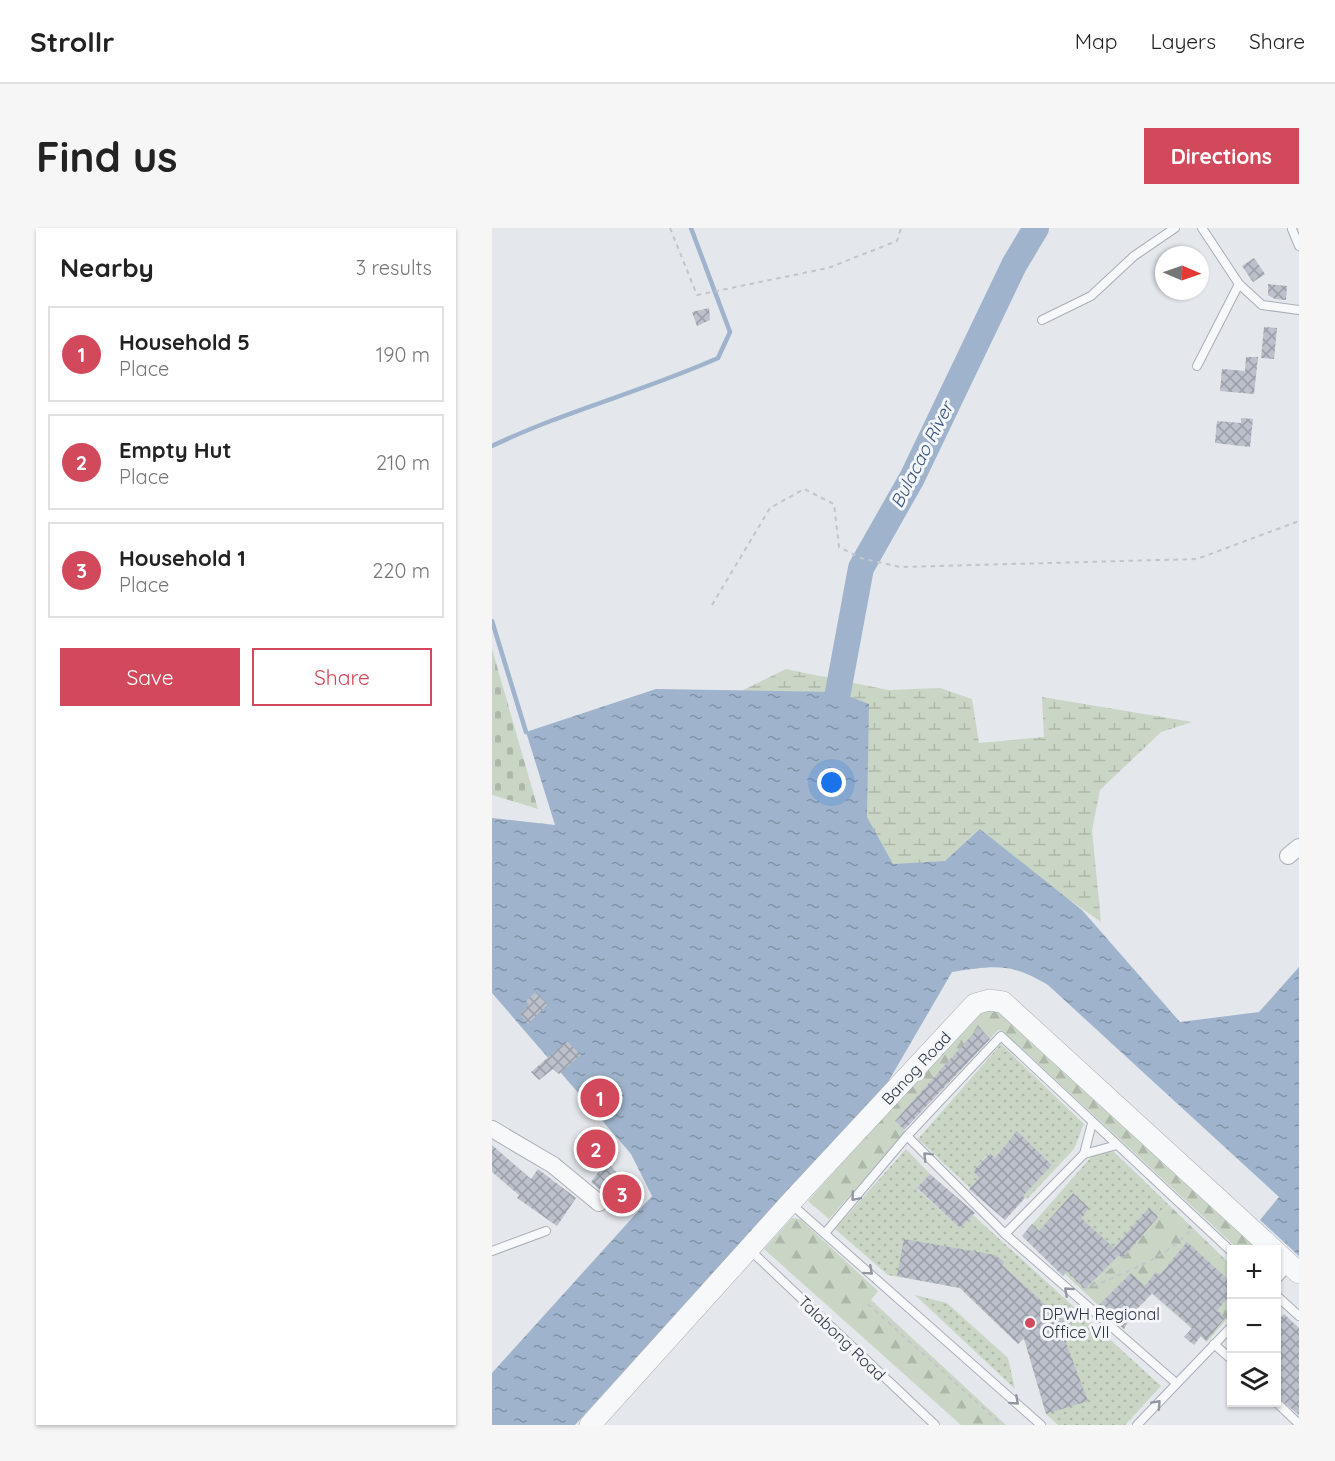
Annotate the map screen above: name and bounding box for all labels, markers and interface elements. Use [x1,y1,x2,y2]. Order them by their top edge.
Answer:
text: Strollr [30,24,114,59]
text: Map [1075,28,1118,54]
text: Layers [1151,28,1216,54]
text: Share [1249,28,1305,54]
button: Directions [1144,128,1299,184]
text: Find us [36,130,178,183]
north arrow [1155,246,1209,300]
text: Nearby [60,251,154,284]
text: 3 results [356,255,432,280]
text: Household 5 [119,328,250,356]
text: 1 [78,342,85,367]
text: 190 m [376,342,430,367]
text: Place [119,356,169,381]
water label: Bulacao River [885,396,959,511]
text: Empty Hut [119,436,232,464]
text: 2 [76,450,87,475]
text: 210 m [376,450,430,475]
text: Place [119,464,169,489]
text: Household 1 [119,544,246,572]
text: 3 [76,558,87,583]
text: 220 m [372,558,430,583]
text: Place [119,572,169,597]
button: Save [60,648,240,706]
button: Share [252,648,432,706]
your location [817,768,846,797]
street label: Banog Road [877,1027,955,1109]
pin: 1 [580,1076,620,1120]
pin: 2 [576,1126,616,1172]
one-way arrow [923,1152,934,1163]
pin: 3 [602,1172,642,1216]
one-way arrow [852,1190,863,1201]
map controls [1227,1245,1281,1407]
button: + [1227,1245,1281,1299]
one-way arrow [862,1264,873,1275]
one-way arrow [1064,1287,1074,1298]
street label: Talabong Road [794,1291,890,1385]
button: − [1227,1299,1281,1353]
place label: DPWH Regional Office VII [1042,1304,1160,1342]
marker: DPWH Regional Office VII [1023,1316,1037,1330]
button: layers [1227,1353,1281,1407]
one-way arrow [1008,1394,1018,1405]
one-way arrow [1150,1400,1161,1411]

